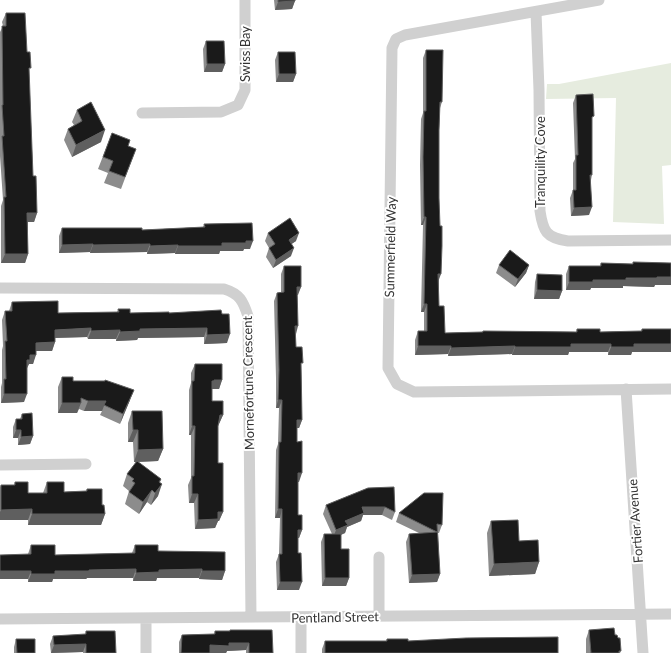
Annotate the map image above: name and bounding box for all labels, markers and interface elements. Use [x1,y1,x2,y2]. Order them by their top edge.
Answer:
street label: Swiss Bay [237,26,253,82]
street label: Tranquility Cove [532,116,548,208]
street label: Summerfield Way [381,196,399,297]
street label: Mornefortune Crescent [239,315,257,450]
street label: Fortier Avenue [624,478,646,564]
street label: Pentland Street [291,608,379,626]

